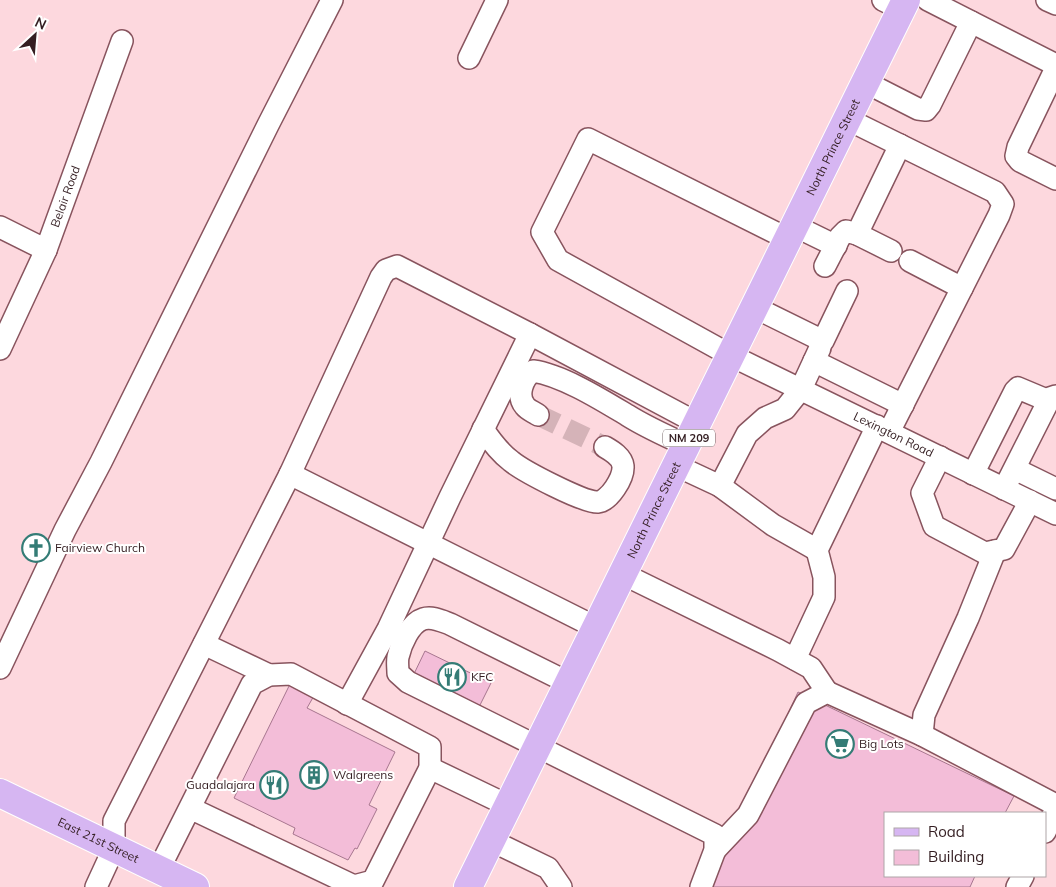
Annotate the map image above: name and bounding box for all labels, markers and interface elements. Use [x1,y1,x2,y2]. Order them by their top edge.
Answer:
north arrow [10,10,60,60]
text: N [32,13,49,34]
street label: North Prince Street [803,96,863,198]
street label: Belair Road [47,164,83,229]
street label: Lexington Road [851,408,936,460]
road number: NM 209 [663,429,715,446]
street label: North Prince Street [623,460,684,561]
church icon: Fairview Church [21,533,51,563]
place label: Fairview Church [55,540,145,555]
restaurant icon: KFC [437,662,467,692]
place label: KFC [471,669,493,684]
supermarket icon: Big Lots [825,729,855,759]
place label: Big Lots [859,736,904,751]
building icon: Walgreens [299,760,329,790]
place label: Walgreens [333,767,393,782]
restaurant icon: Guadalajara [259,770,289,800]
place label: Guadalajara [186,777,255,792]
legend [884,812,1046,877]
street label: East 21st Street [55,814,141,866]
text: Road [928,822,965,841]
text: Building [928,847,984,866]

